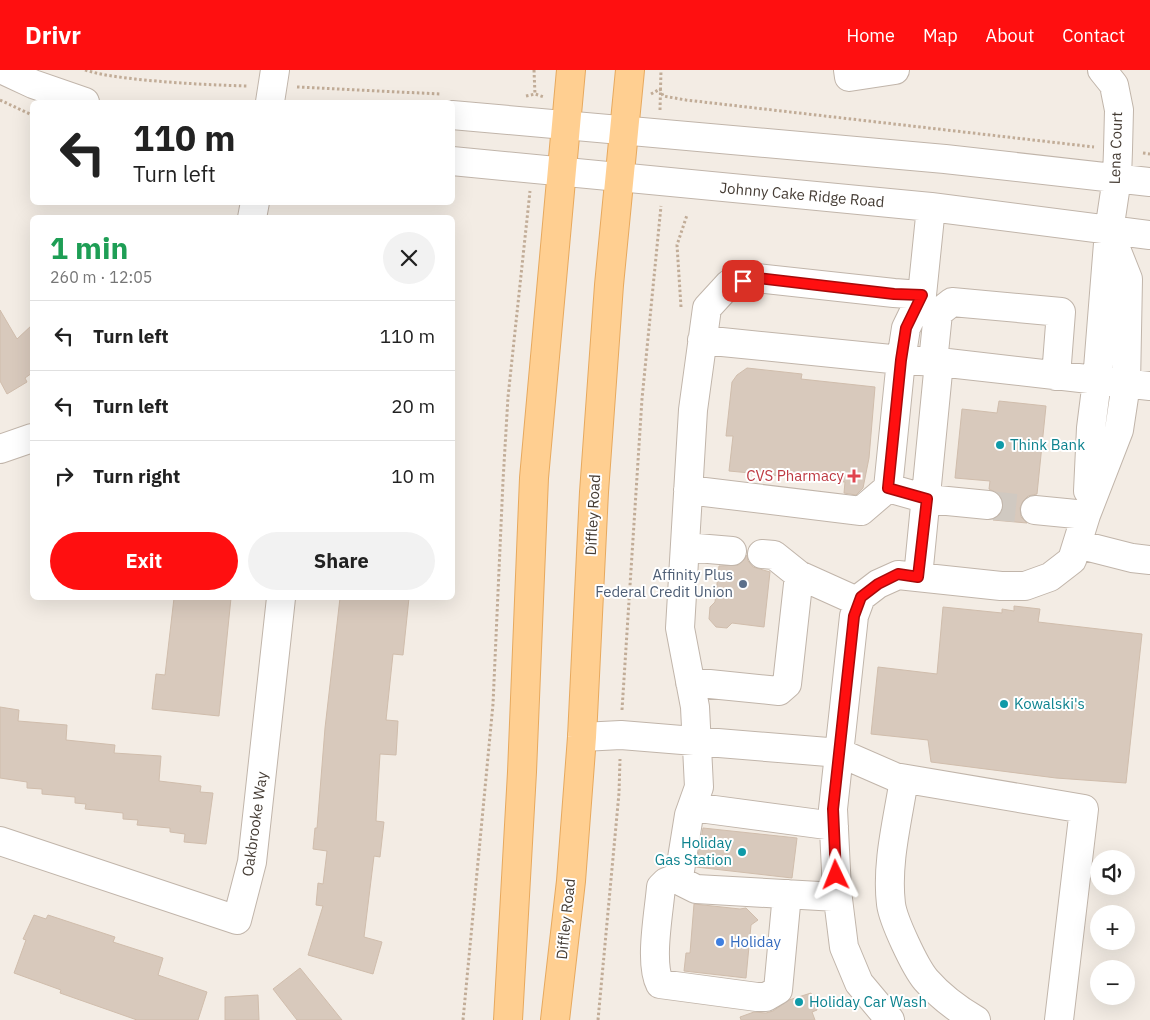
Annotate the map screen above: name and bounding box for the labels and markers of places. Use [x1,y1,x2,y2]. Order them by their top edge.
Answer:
pin [722,260,764,302]
place label: Think Bank [1010,435,1085,454]
marker: Think Bank [994,439,1006,451]
place label: CVS Pharmacy [746,466,845,485]
marker: CVS Pharmacy [848,470,860,482]
place label: Affinity Plus Federal Credit Union [595,565,733,601]
marker: Affinity Plus Federal Credit Union [737,578,749,590]
place label: Kowalski's [1014,694,1085,713]
marker: Kowalski's [998,698,1010,710]
place label: Holiday Gas Station [655,833,733,869]
marker: Holiday Gas Station [736,846,748,858]
place label: Holiday [730,932,781,951]
marker: Holiday [714,936,726,948]
place label: Holiday Car Wash [809,992,927,1011]
marker: Holiday Car Wash [793,996,805,1008]

